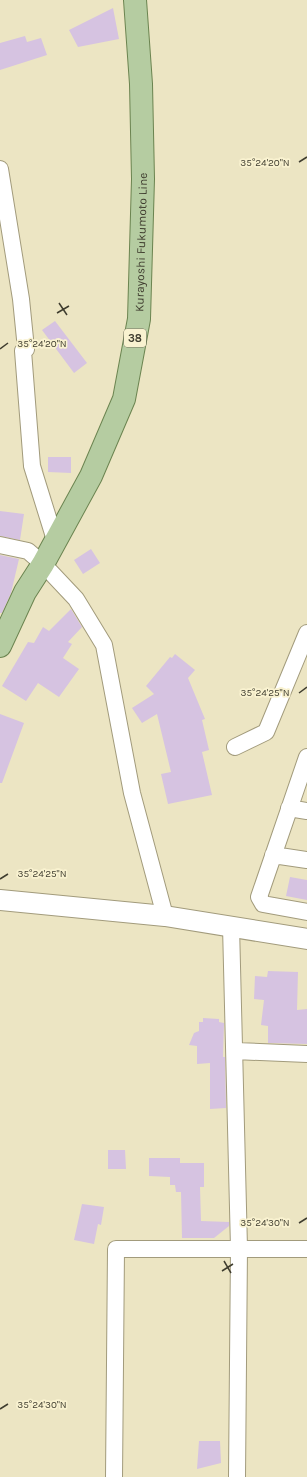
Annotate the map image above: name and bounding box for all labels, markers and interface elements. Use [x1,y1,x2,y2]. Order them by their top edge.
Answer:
text: 35°24'20"N [240,157,290,169]
street label: Kurayoshi Fukumoto Line [132,172,150,312]
road number: 38 [124,329,146,347]
text: 35°24'20"N [17,338,67,350]
text: 35°24'25"N [240,687,290,699]
text: 35°24'25"N [17,868,67,880]
text: 35°24'30"N [240,1217,290,1229]
text: 35°24'30"N [17,1399,67,1411]

